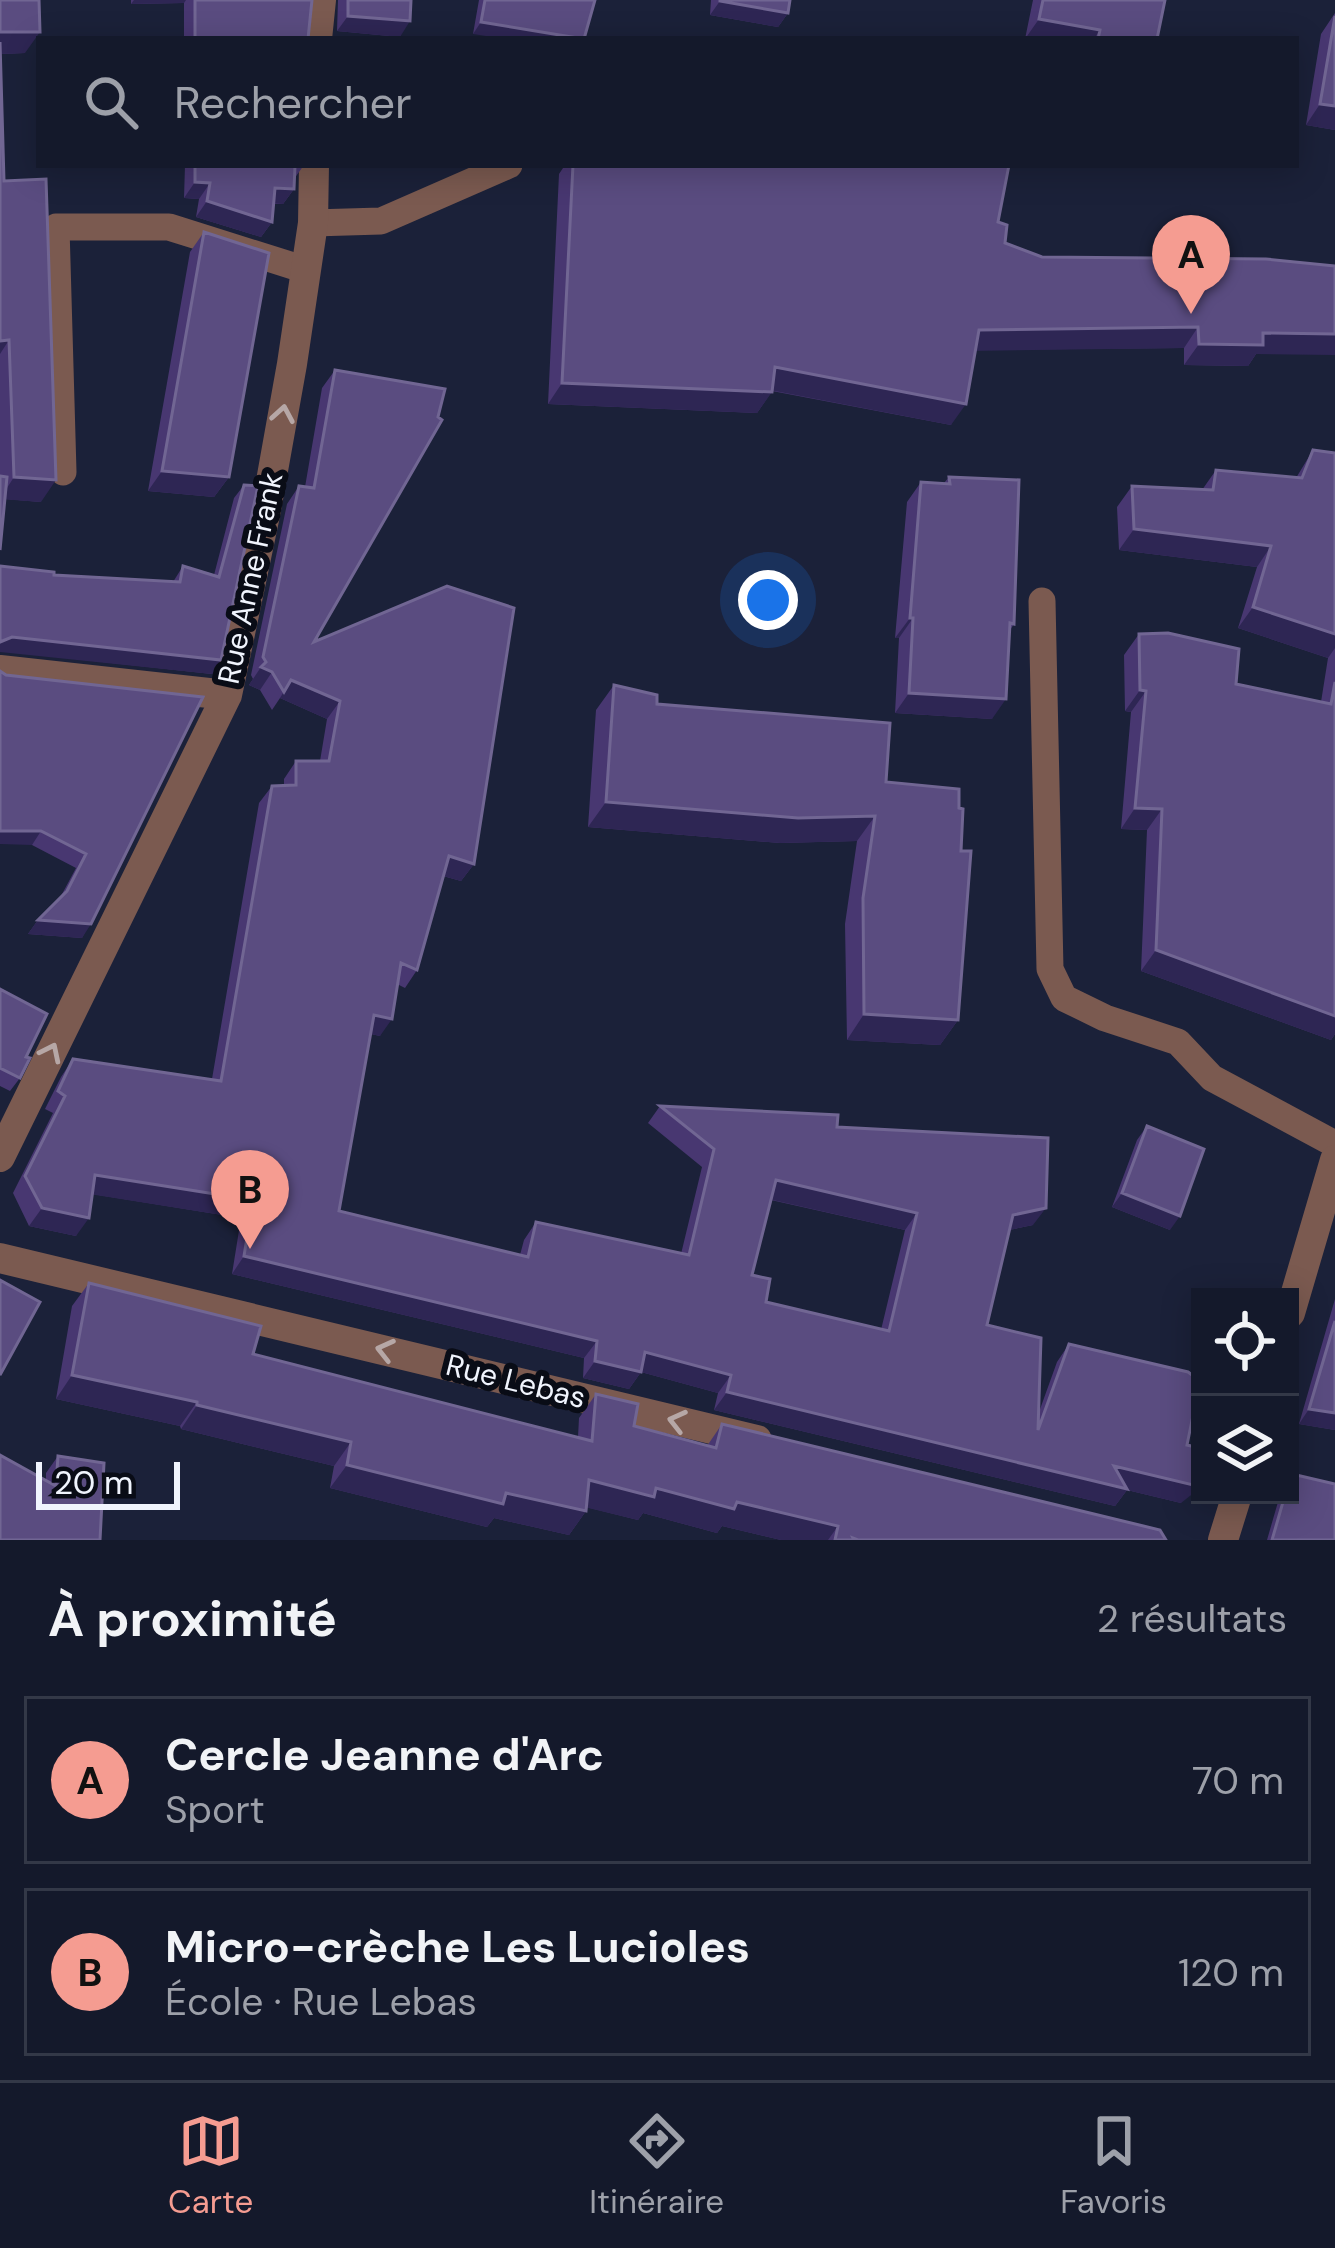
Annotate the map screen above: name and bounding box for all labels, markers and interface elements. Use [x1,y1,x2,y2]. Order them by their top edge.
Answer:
search box [36,36,1299,168]
icon: search [78,69,144,135]
text: Rechercher [174,73,412,132]
pin: A [1152,215,1230,314]
one-way arrow [269,405,295,425]
street label: Rue Anne Frank [209,469,291,687]
your location [738,570,798,630]
one-way arrow [37,1043,60,1064]
pin: B [211,1150,289,1249]
map controls [1191,1288,1299,1504]
button: locate [1191,1288,1299,1396]
one-way arrow [375,1339,396,1364]
street label: Rue Lebas [442,1345,590,1417]
button: layers [1191,1396,1299,1504]
one-way arrow [668,1410,688,1435]
scale bar [36,1456,180,1509]
text: 20 m [54,1461,133,1504]
text: À proximité [48,1585,337,1652]
text: 2 résultats [1097,1593,1287,1644]
text: Cercle Jeanne d'Arc [165,1725,604,1784]
text: A [76,1755,104,1806]
text: 70 m [1192,1755,1284,1806]
text: Sport [165,1784,265,1835]
text: Micro-crèche Les Lucioles [165,1917,750,1976]
text: B [78,1947,102,1998]
text: 120 m [1178,1947,1284,1998]
text: École · Rue Lebas [165,1976,477,2027]
tab: Carte [168,2108,253,2223]
tab: Itinéraire [589,2108,724,2223]
tab: Favoris [1060,2108,1167,2223]

